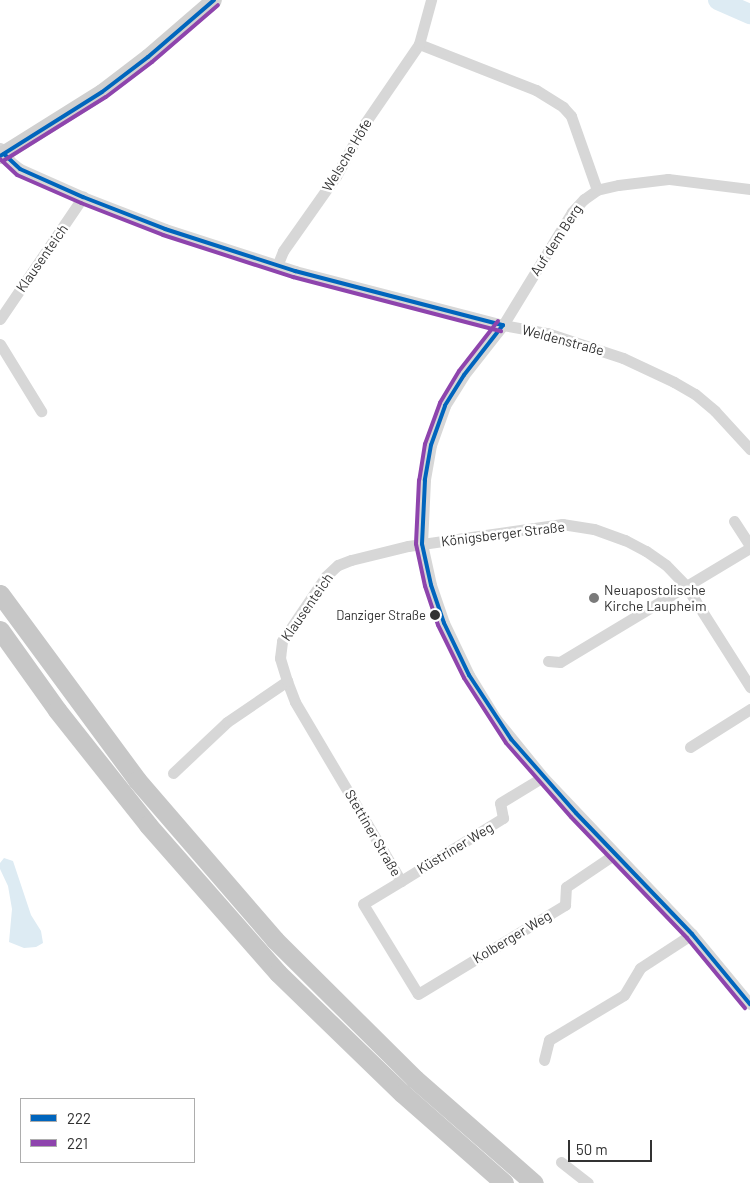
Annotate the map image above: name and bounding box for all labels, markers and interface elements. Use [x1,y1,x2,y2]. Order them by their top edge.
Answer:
street label: Welsche Höfe [319,115,375,195]
street label: Auf dem Berg [527,201,585,279]
street label: Klausenteich [12,221,72,295]
street label: Weldenstraße [520,321,606,359]
street label: Königsberger Straße [440,518,566,550]
street label: Klausenteich [277,570,337,644]
place label: Neuapostolische Kirche Laupheim [604,582,707,614]
marker: Neuapostolische Kirche Laupheim [588,592,600,604]
place label: Danziger Straße [336,607,426,623]
marker: Danziger Straße [430,610,440,620]
street label: Stettiner Straße [341,786,405,880]
street label: Küstriner Weg [414,819,496,877]
street label: Kolberger Weg [470,907,554,967]
legend [20,1098,195,1163]
text: 222 [67,1109,91,1127]
scale bar [570,1130,654,1162]
text: 221 [67,1134,88,1152]
text: 50 m [576,1140,608,1158]

